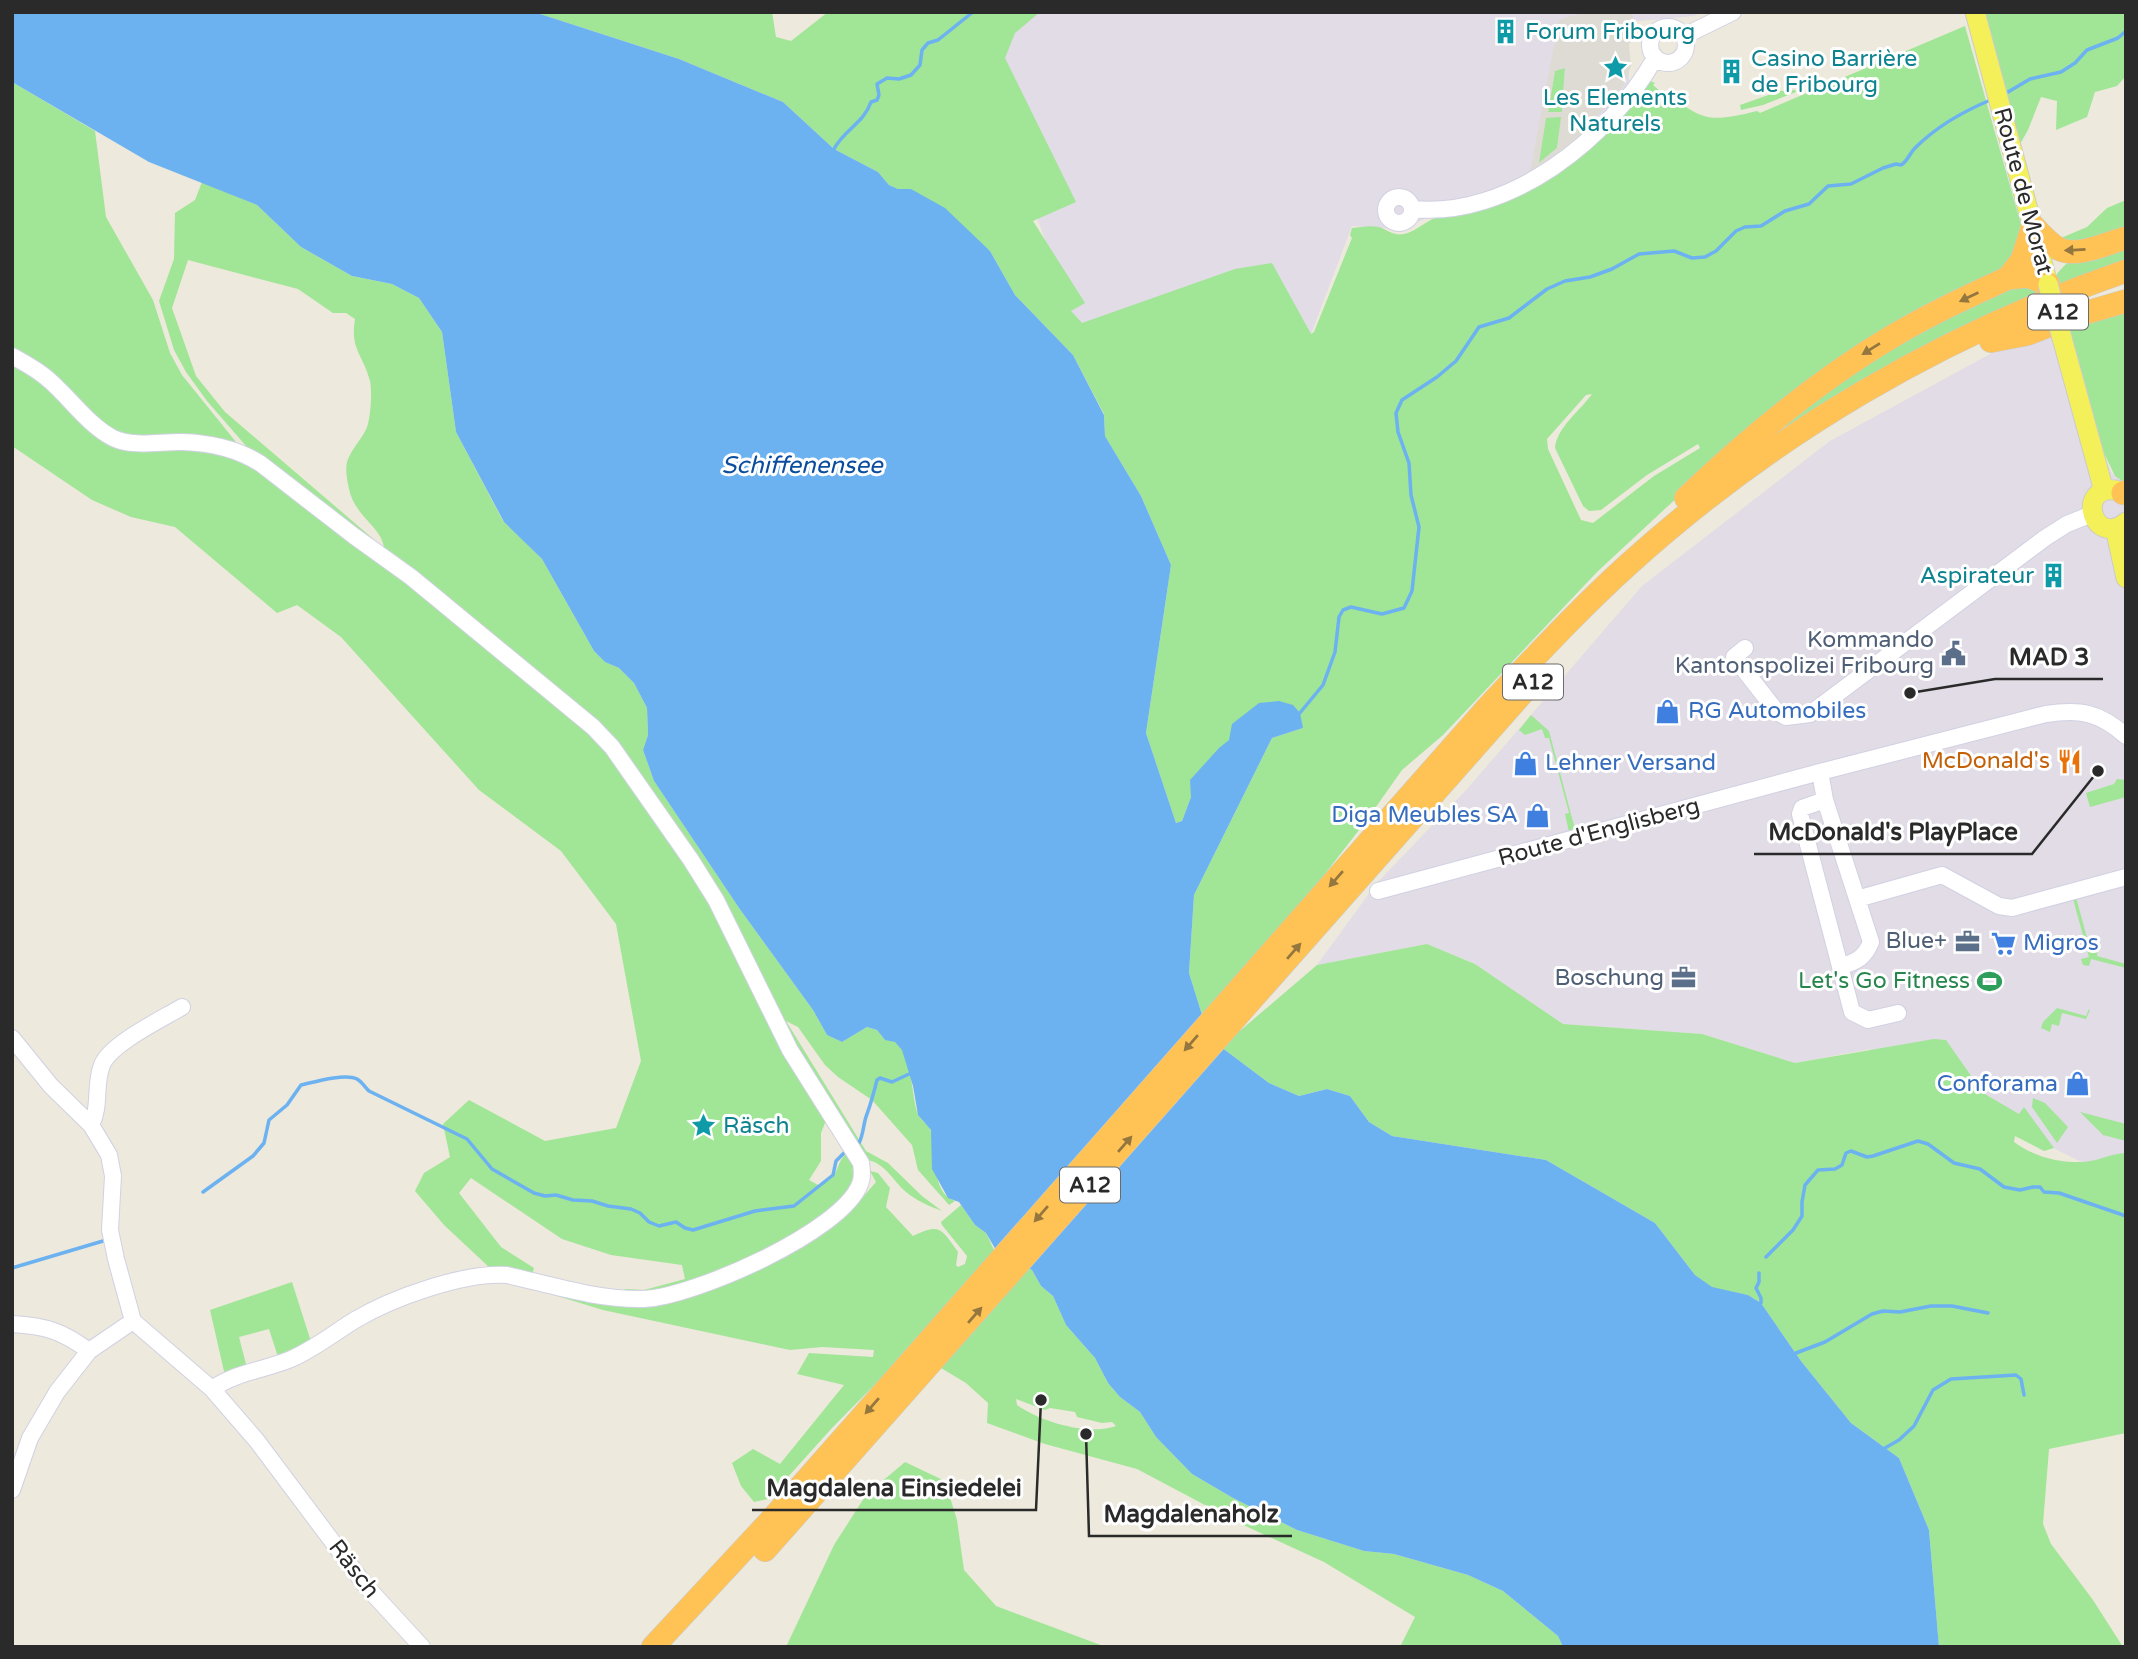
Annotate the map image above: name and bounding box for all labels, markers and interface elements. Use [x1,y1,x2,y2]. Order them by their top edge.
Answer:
building icon: Forum Fribourg [1491,18,1519,46]
place label: Forum Fribourg [1525,18,1695,46]
place label: Casino Barrière de Fribourg [1751,45,1917,99]
place icon: Les Elements Naturels [1601,54,1629,82]
building icon: Casino Barrière de Fribourg [1717,58,1745,86]
place label: Les Elements Naturels [1543,84,1687,138]
street label: Route de Morat [1987,104,2059,278]
one-way arrow [2064,244,2086,255]
one-way arrow [1959,291,1979,302]
road number: A12 [2028,294,2088,330]
one-way arrow [1861,343,1880,356]
water label: Schiffenensee [721,451,884,480]
place label: Aspirateur [1920,562,2034,590]
building icon: Aspirateur [2040,562,2068,590]
place label: Kommando Kantonspolizei Fribourg [1675,626,1934,680]
callout: MAD 3 [1995,634,2103,679]
public building icon: Kommando Kantonspolizei Fribourg [1940,639,1968,667]
text: MAD 3 [2009,643,2089,672]
road number: A12 [1503,664,1563,700]
shop icon: RG Automobiles [1654,697,1682,725]
place label: RG Automobiles [1688,697,1866,725]
place label: McDonald's [1922,747,2050,775]
restaurant icon: McDonald's [2056,747,2084,775]
shop icon: Lehner Versand [1511,749,1539,777]
place label: Lehner Versand [1545,749,1716,777]
street label: Route d'Englisberg [1495,792,1703,872]
place label: Diga Meubles SA [1331,801,1518,829]
shop icon: Diga Meubles SA [1524,801,1552,829]
callout: McDonald's PlayPlace [1754,809,2032,854]
text: McDonald's PlayPlace [1768,818,2018,847]
one-way arrow [1328,870,1344,888]
place label: Blue+ [1886,927,1947,955]
office icon: Blue+ [1953,927,1981,955]
supermarket icon: Migros [1989,929,2017,957]
place label: Migros [2023,929,2099,957]
one-way arrow [1286,943,1302,960]
place label: Boschung [1554,964,1664,992]
office icon: Boschung [1670,964,1698,992]
place label: Let's Go Fitness [1798,967,1970,995]
sports icon: Let's Go Fitness [1976,967,2004,995]
one-way arrow [1184,1034,1200,1051]
place label: Conforama [1937,1070,2058,1098]
shop icon: Conforama [2064,1070,2092,1098]
place icon: Räsch [689,1112,717,1140]
place label: Räsch [723,1112,790,1140]
one-way arrow [1117,1135,1133,1153]
road number: A12 [1060,1168,1120,1202]
one-way arrow [1033,1205,1049,1223]
one-way arrow [967,1306,983,1324]
one-way arrow [865,1398,880,1415]
callout: Magdalena Einsiedelei [752,1465,1036,1510]
text: Magdalena Einsiedelei [766,1474,1022,1503]
callout: Magdalenaholz [1089,1491,1292,1536]
text: Magdalenaholz [1103,1500,1279,1529]
street label: Räsch [322,1534,386,1604]

